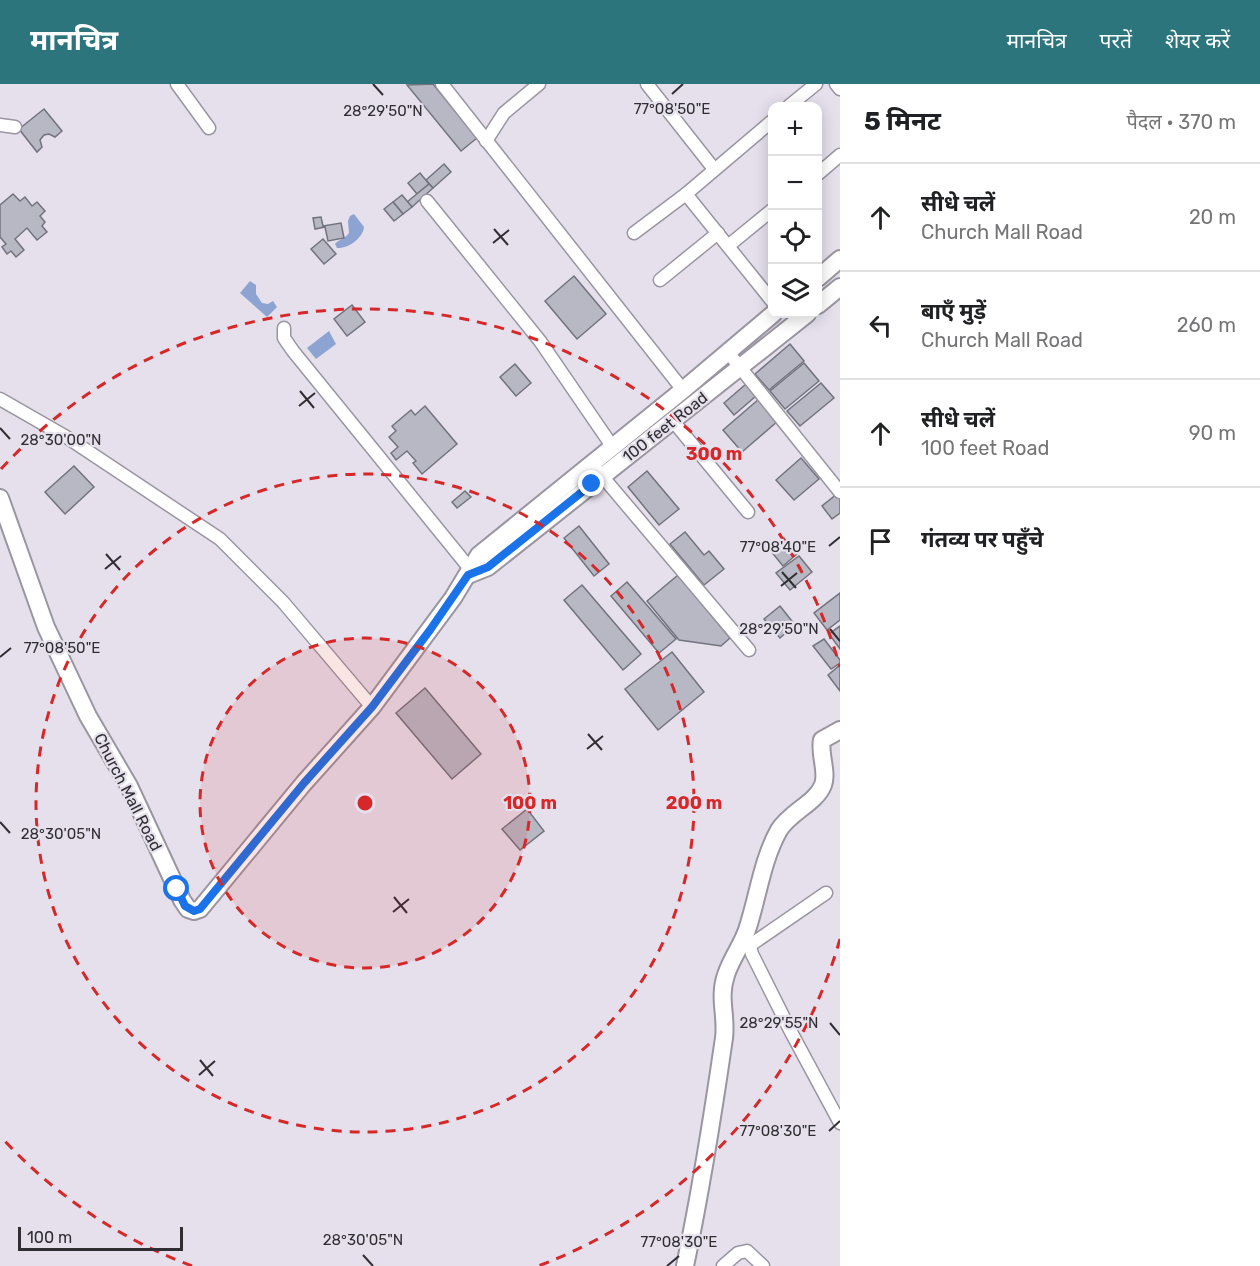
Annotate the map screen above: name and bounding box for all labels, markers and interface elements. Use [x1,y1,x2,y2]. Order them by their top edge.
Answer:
text: मानचित्र [30,24,118,57]
text: मानचित्र [1007,28,1067,53]
text: परतें [1100,28,1132,53]
text: शेयर करें [1165,28,1230,53]
text: 77°08'50"E [634,100,710,118]
text: 28°29'50"N [343,102,423,120]
map controls [768,102,822,318]
button: + [768,102,822,156]
text: 5 मिनट [864,106,941,137]
text: पैदल · 370 m [1126,110,1236,134]
button: − [768,156,822,210]
text: सीधे चलें [921,190,995,217]
icon: ahead [864,201,897,234]
text: 20 m [1189,205,1236,229]
button: locate [768,210,822,264]
text: Church Mall Road [921,220,1083,244]
button: layers [768,264,822,318]
text: बाएँ मुड़ें [921,298,986,325]
icon: left [864,309,897,342]
text: 260 m [1177,313,1236,337]
text: Church Mall Road [921,328,1083,352]
street label: 100 feet Road [619,388,711,466]
text: सीधे चलें [921,406,995,433]
icon: ahead [864,417,897,450]
text: 90 m [1189,421,1236,445]
text: 28°30'00"N [20,431,102,449]
text: 100 feet Road [921,436,1049,460]
text: 300 m [686,443,742,465]
route end [578,470,604,496]
icon: arrive [864,525,897,558]
text: गंतव्य पर पहुँचे [921,526,1043,553]
text: 77°08'40"E [740,538,816,556]
text: 28°29'50"N [739,620,819,638]
text: 77°08'50"E [24,639,100,657]
street label: Church Mall Road [90,730,166,854]
text: 100 m [503,792,557,814]
text: 200 m [666,792,722,814]
centre of rings [355,793,375,813]
text: 28°30'05"N [21,825,101,843]
route start [163,875,189,901]
text: 28°29'55"N [740,1014,819,1032]
text: 77°08'30"E [740,1122,816,1140]
scale bar [18,1224,183,1252]
text: 100 m [27,1228,72,1247]
text: 28°30'05"N [323,1231,403,1249]
text: 77°08'30"E [641,1233,717,1251]

